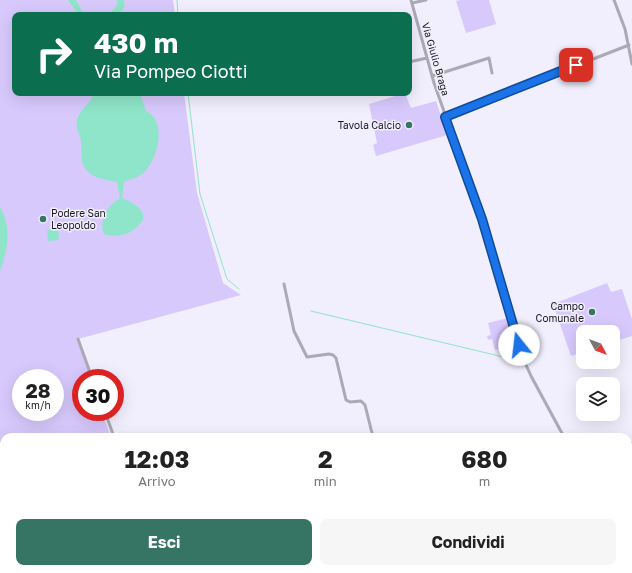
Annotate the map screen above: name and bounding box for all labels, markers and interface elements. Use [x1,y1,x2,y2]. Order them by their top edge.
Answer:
street label: Via Giulio Braga [420,21,452,97]
text: 430 m [94,26,178,59]
icon: right [28,28,80,80]
pin [559,48,593,82]
icon: arrive [565,54,587,76]
text: Via Pompeo Ciotti [94,60,248,82]
place label: Tavola Calcio [338,119,401,131]
marker: Tavola Calcio [404,120,414,130]
place label: Podere San Leopoldo [51,207,106,231]
marker: Podere San Leopoldo [38,214,48,224]
place label: Campo Comunale [536,300,584,324]
marker: Campo Comunale [587,307,597,317]
position arrow [498,324,540,366]
north arrow [576,325,620,369]
map controls [576,325,620,421]
speed limit sign: 30 [72,369,124,421]
button: layers [576,377,620,421]
text: 28 [25,378,50,402]
text: km/h [25,399,51,411]
text: 12:03 [124,444,189,473]
text: 2 [318,444,333,473]
text: 680 [461,444,508,473]
text: Arrivo [138,473,176,489]
text: min [314,473,337,489]
text: m [479,473,490,489]
button: Esci [16,519,312,565]
button: Condividi [320,519,616,565]

